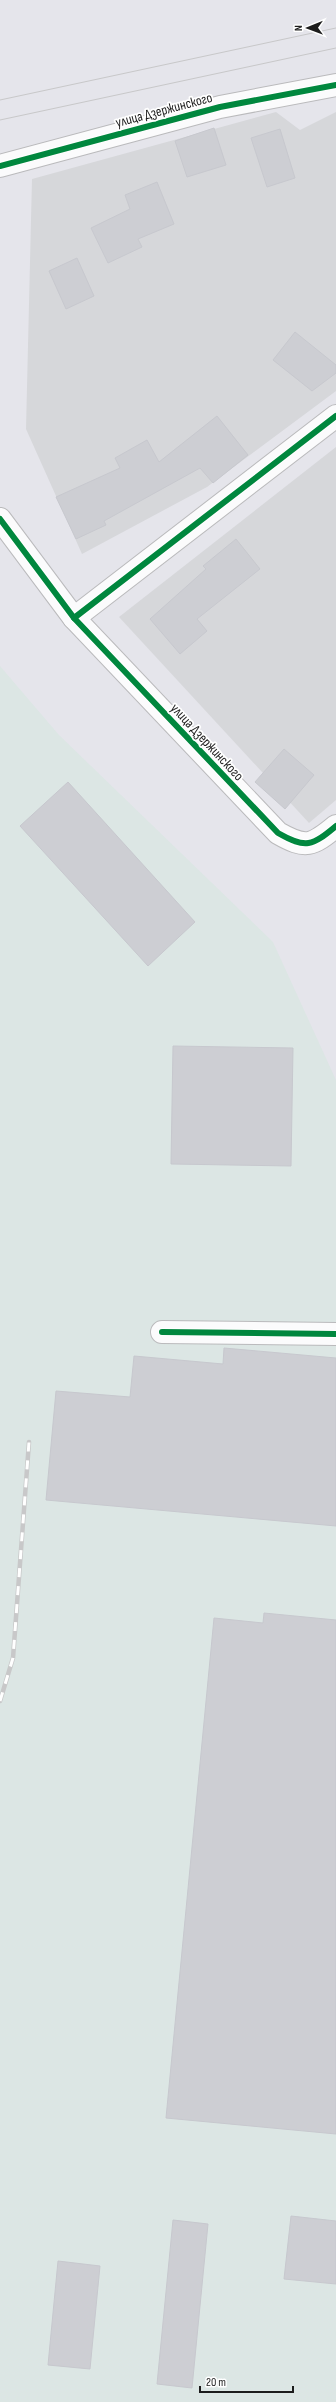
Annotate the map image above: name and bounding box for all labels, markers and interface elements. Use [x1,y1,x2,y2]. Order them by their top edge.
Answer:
north arrow [288,8,328,48]
text: N [292,25,305,31]
street label: улица Дзержинского [114,89,214,131]
street label: улица Дзержинского [167,700,247,784]
scale bar [200,2368,293,2394]
text: 20 m [206,2375,226,2390]

